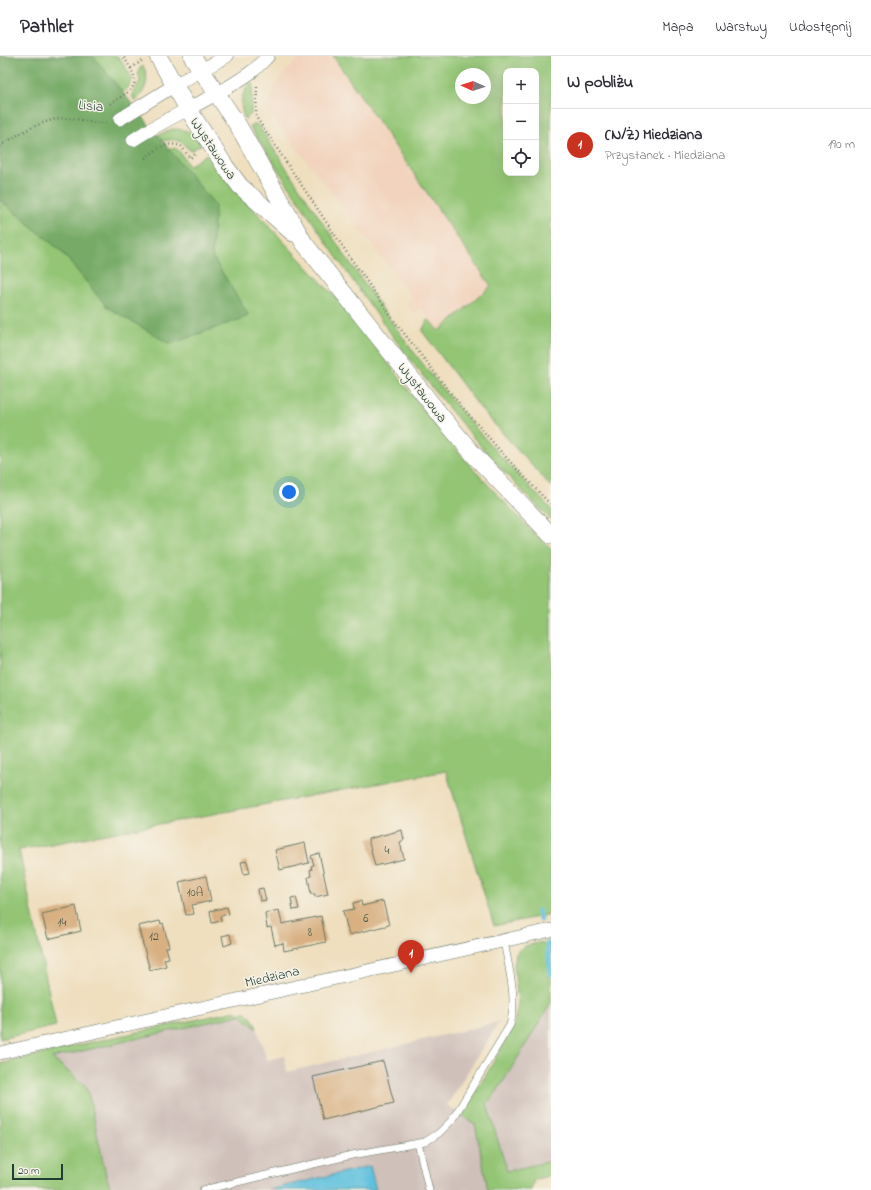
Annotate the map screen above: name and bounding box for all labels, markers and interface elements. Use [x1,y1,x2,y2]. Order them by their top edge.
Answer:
text: Pathlet [20,14,74,41]
text: Mapa [662,17,694,38]
text: Warstwy [716,17,767,38]
text: Udostępnij [789,17,851,38]
north arrow [455,68,491,104]
map controls [503,68,539,176]
button: + [503,68,539,104]
text: W pobliżu [567,70,633,95]
street label: Lisia [78,95,104,118]
button: − [503,104,539,140]
street label: Wystawowa [183,113,241,185]
text: (N/Ż) Miedziana [605,124,702,146]
text: 1 [578,135,582,154]
text: 190 m [828,135,855,154]
button: locate [503,140,539,176]
text: Przystanek · Miedziana [605,146,725,165]
street label: Wystawowa [391,358,452,428]
your location [279,482,299,502]
house number: 4 [385,842,390,860]
house number: 10A [187,884,203,902]
house number: 6 [363,910,369,928]
house number: 14 [58,914,66,932]
house number: 8 [308,924,313,942]
house number: 12 [149,928,159,946]
pin: 1 [398,940,424,973]
street label: Miedziana [243,961,302,994]
scale bar [12,1162,63,1181]
text: 20 m [18,1163,40,1179]

